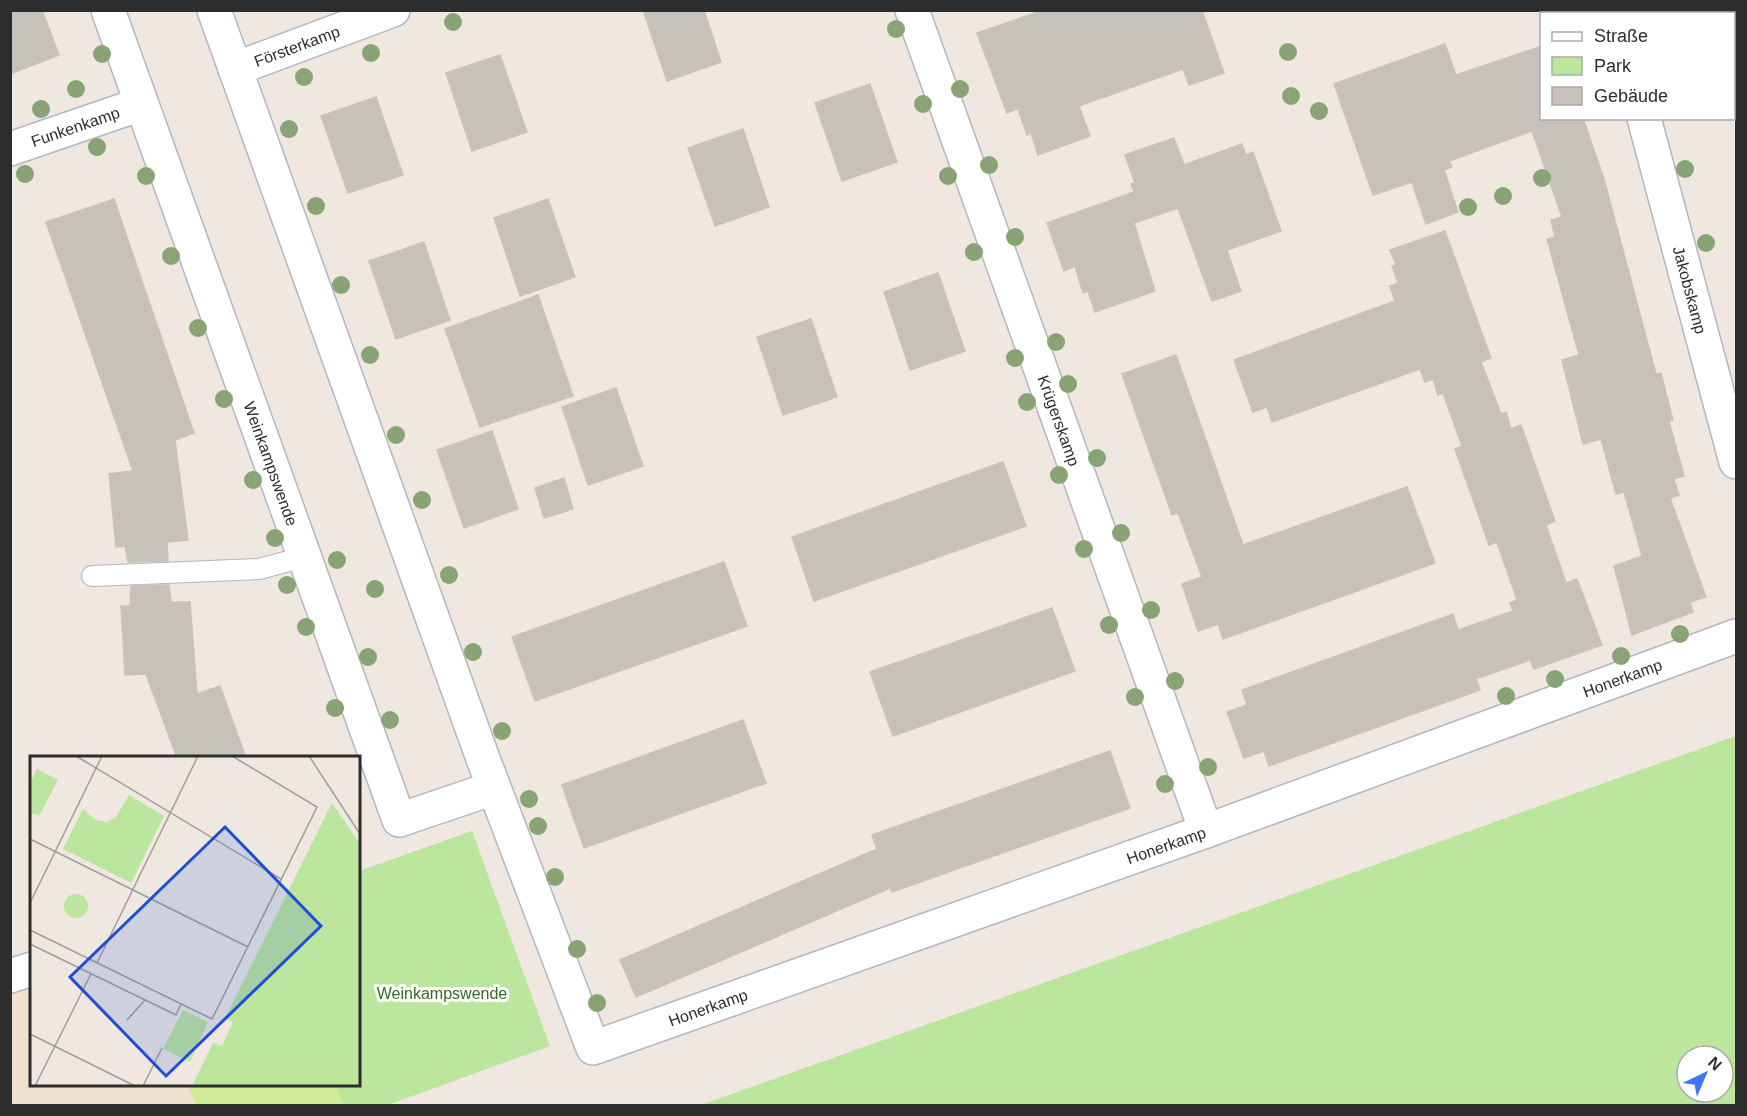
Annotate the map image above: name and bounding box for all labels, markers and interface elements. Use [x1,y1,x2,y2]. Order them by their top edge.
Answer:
legend [1540,12,1735,120]
street label: Försterkamp [252,22,342,70]
text: Straße [1594,26,1648,46]
text: Park [1594,56,1632,76]
text: Gebäude [1594,86,1668,106]
street label: Funkenkamp [29,103,122,150]
street label: Jakobskamp [1670,244,1710,336]
street label: Krügerskamp [1035,373,1083,468]
street label: Weinkampswende [241,399,301,528]
street label: Honerkamp [1581,656,1664,700]
inset map [30,756,360,1086]
street label: Honerkamp [1124,823,1208,867]
park label: Weinkampswende [377,985,507,1002]
street label: Honerkamp [666,985,750,1029]
north arrow [1675,1044,1735,1104]
text: N [1705,1053,1725,1074]

